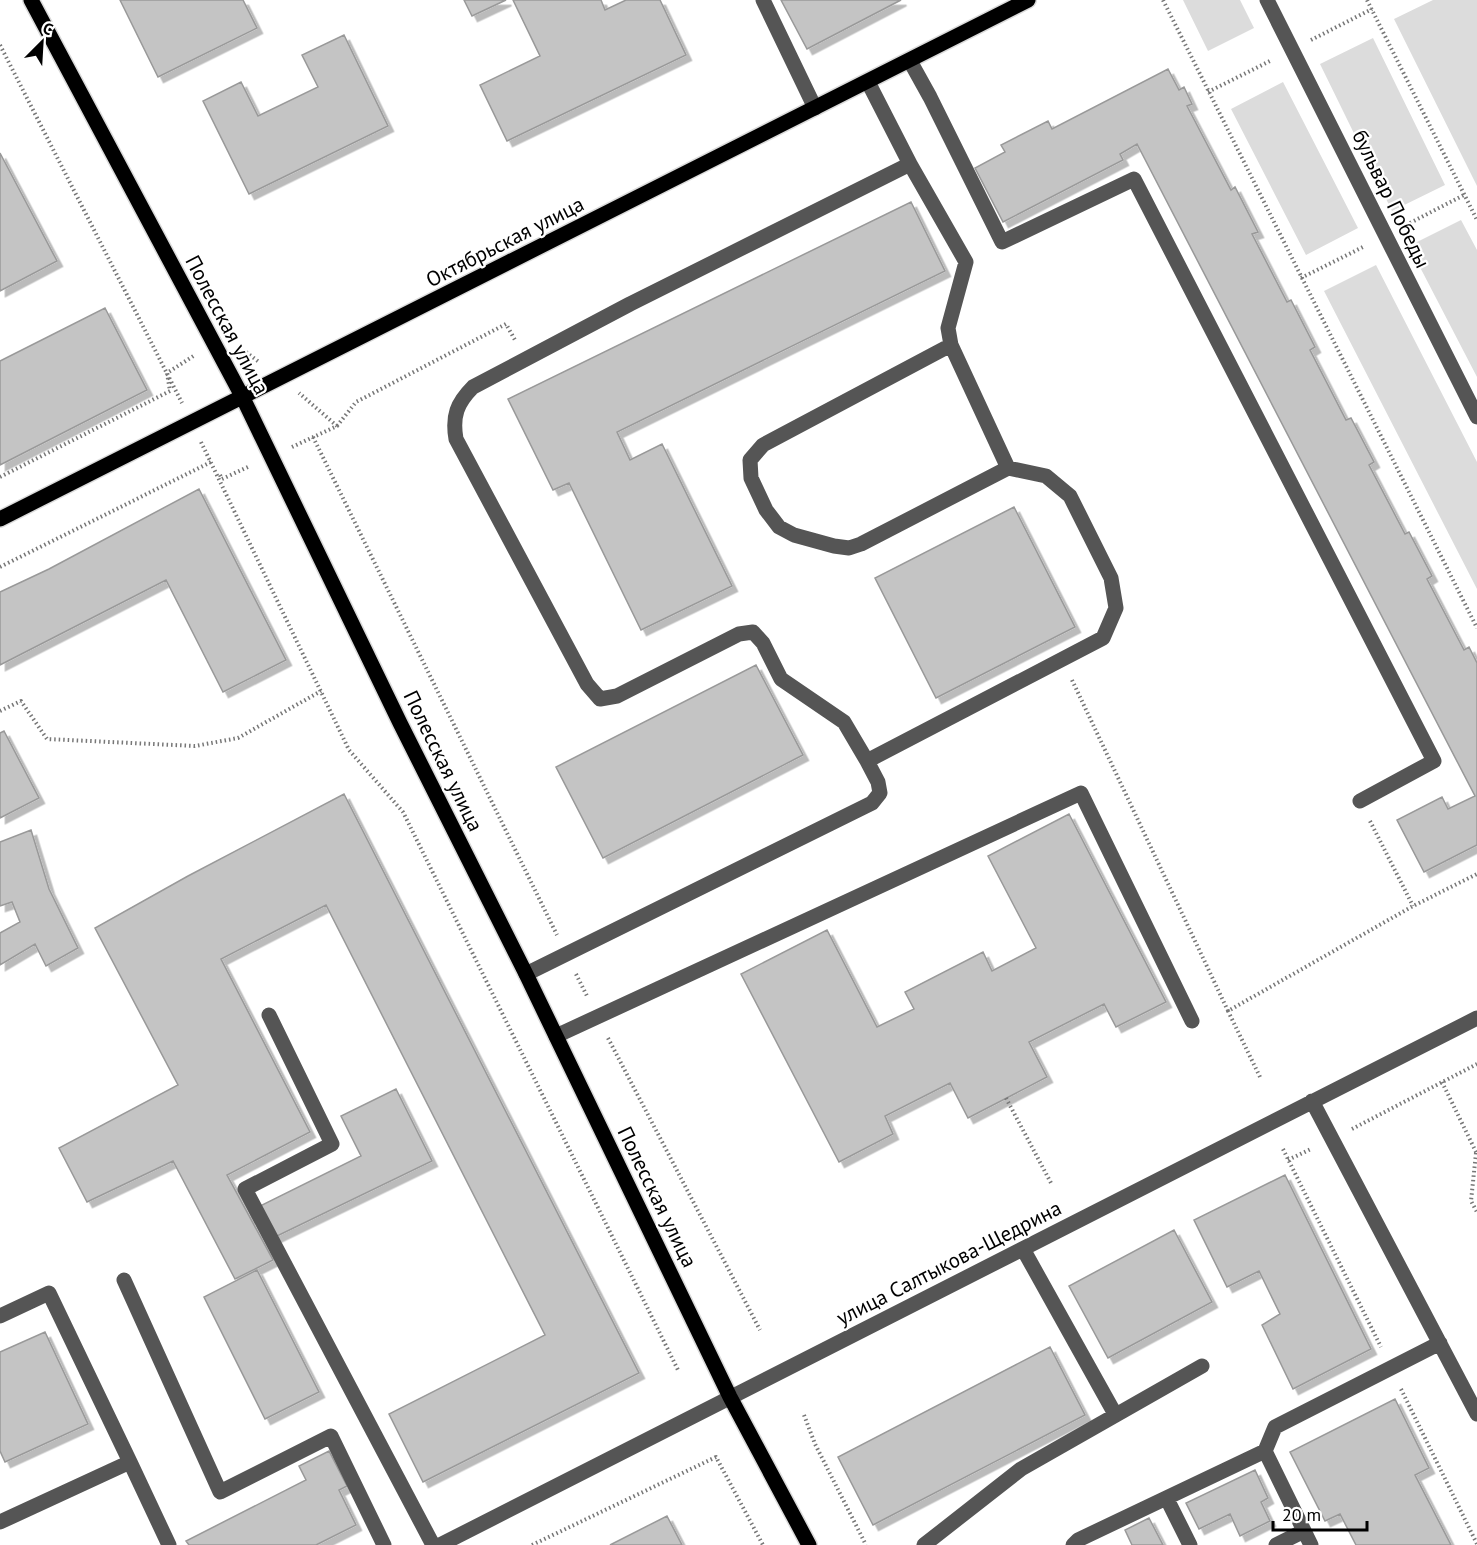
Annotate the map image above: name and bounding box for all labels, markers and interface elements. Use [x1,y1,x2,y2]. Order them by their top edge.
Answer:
north arrow [12,12,72,72]
text: С [40,17,56,39]
street label: бульвар Победы [1346,125,1437,272]
street label: Октябрьская улица [421,190,588,293]
street label: Полесская улица [179,250,275,399]
street label: Полесская улица [398,686,489,836]
street label: Полесская улица [612,1122,703,1272]
street label: улица Салтыкова-Щедрина [832,1194,1066,1331]
scale bar [1273,1494,1368,1532]
text: 20 m [1282,1503,1321,1526]

